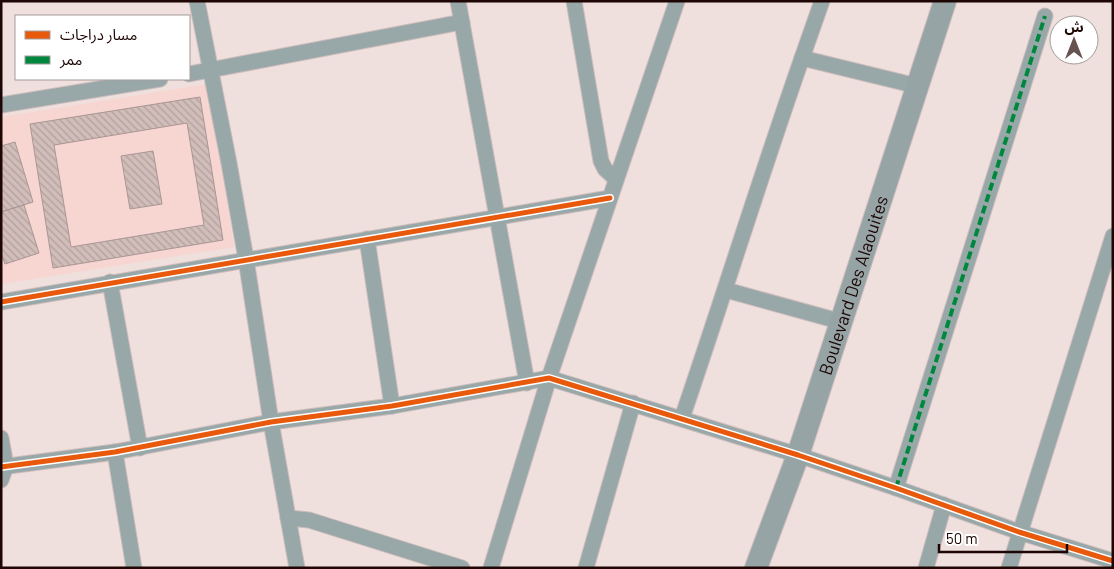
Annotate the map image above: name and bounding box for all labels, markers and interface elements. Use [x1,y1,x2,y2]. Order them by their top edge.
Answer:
legend [15,15,190,80]
north arrow [1049,15,1099,65]
text: ش [1064,18,1084,35]
text: مسار دراجات [60,25,137,44]
text: ممر [59,50,83,69]
street label: Boulevard Des Alaouites [814,193,892,378]
scale bar [939,522,1066,554]
text: 50 m [946,529,978,547]

